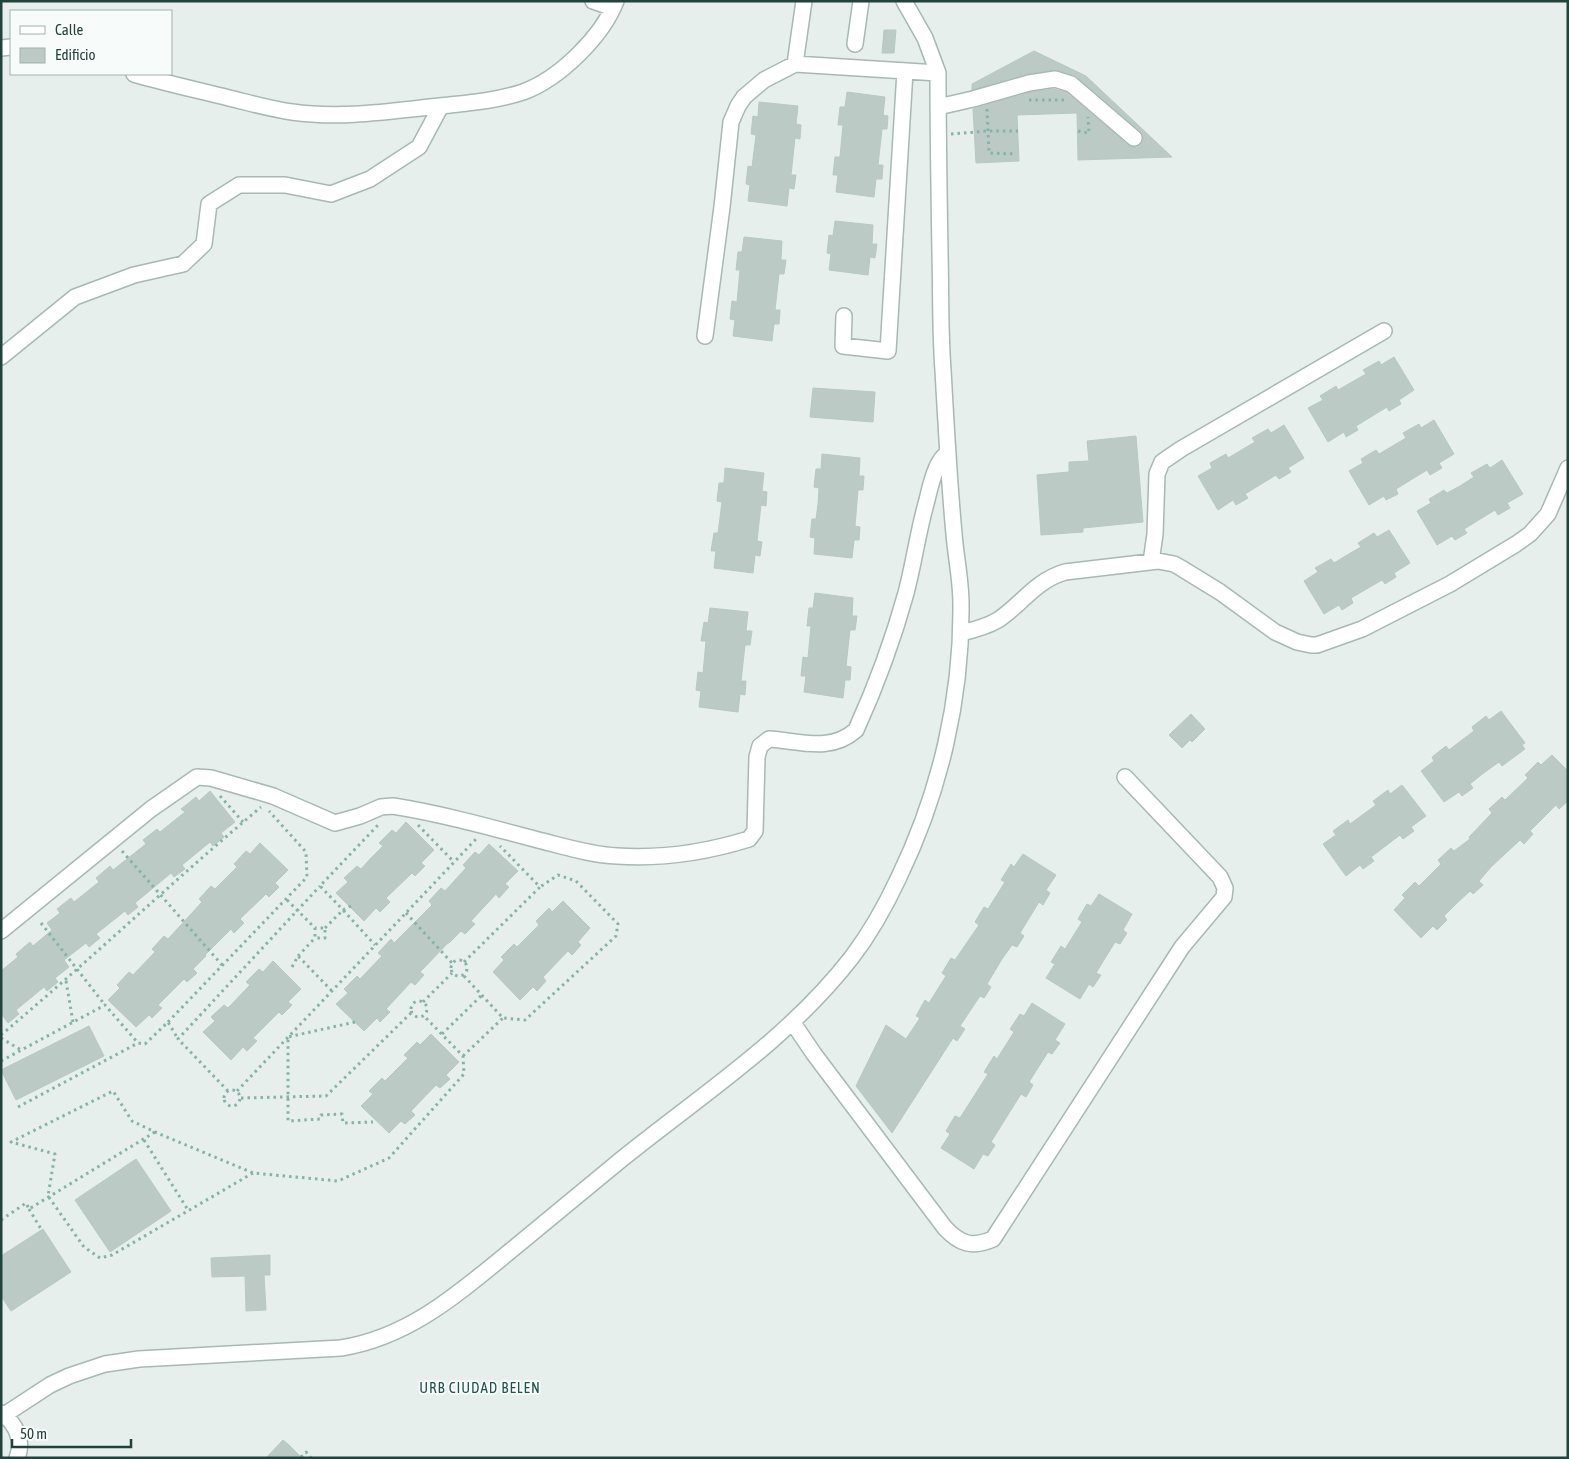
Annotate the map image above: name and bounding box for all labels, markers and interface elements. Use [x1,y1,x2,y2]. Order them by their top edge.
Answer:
legend [10,10,172,75]
text: Calle [55,21,84,38]
text: Edificio [55,46,96,63]
district label: URB CIUDAD BELEN [419,1379,541,1396]
scale bar [12,1416,131,1448]
text: 50 m [20,1425,47,1442]

